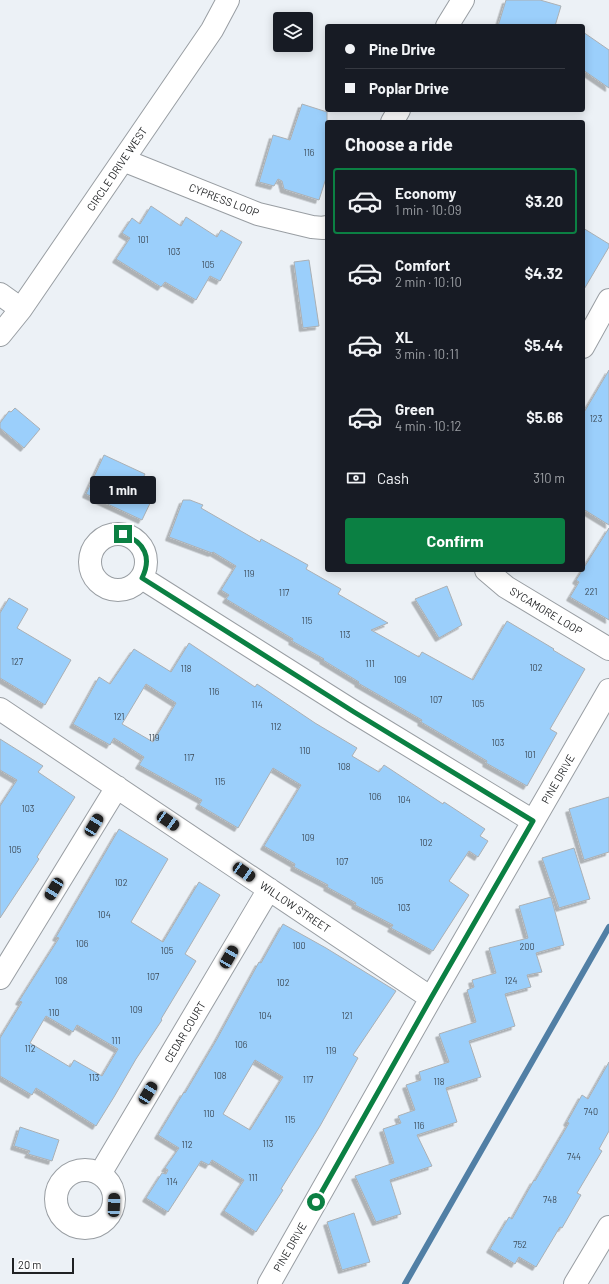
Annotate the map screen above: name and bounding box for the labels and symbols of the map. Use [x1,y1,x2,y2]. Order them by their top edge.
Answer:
street label: CIRCLE DRIVE WEST [84,124,149,213]
house number: 116 [304,147,315,158]
street label: CYPRESS LOOP [187,180,262,219]
house number: 101 [137,234,149,245]
house number: 103 [168,246,181,257]
house number: 105 [202,259,215,270]
house number: 123 [590,413,603,424]
callout: 1 min [90,476,156,504]
route end [114,525,132,543]
house number: 119 [243,568,255,579]
street label: SYCAMORE LOOP [508,584,585,638]
house number: 221 [585,586,597,597]
house number: 117 [279,587,290,598]
house number: 115 [302,615,313,626]
house number: 113 [340,629,351,640]
house number: 127 [11,656,24,667]
house number: 111 [365,658,375,669]
house number: 102 [529,662,543,673]
house number: 118 [180,663,192,674]
house number: 109 [394,674,407,685]
house number: 116 [209,686,220,697]
house number: 107 [430,694,443,705]
house number: 105 [472,698,485,709]
house number: 114 [251,699,263,710]
house number: 121 [114,711,125,722]
house number: 112 [270,721,282,732]
house number: 119 [148,732,160,743]
house number: 103 [492,737,505,748]
house number: 110 [299,745,311,756]
house number: 101 [524,749,536,760]
street label: PINE DRIVE [538,751,577,806]
house number: 117 [184,752,195,763]
house number: 108 [338,761,351,772]
house number: 115 [215,776,226,787]
house number: 106 [369,791,382,802]
house number: 104 [397,794,411,805]
house number: 103 [22,803,35,814]
car [155,809,181,833]
car [83,812,105,838]
house number: 109 [302,832,315,843]
house number: 102 [419,837,433,848]
house number: 105 [9,844,22,855]
house number: 107 [336,856,349,867]
car [231,860,257,884]
house number: 105 [371,875,384,886]
car [43,876,65,902]
house number: 102 [114,877,128,888]
street label: WILLOW STREET [258,878,333,935]
house number: 103 [398,902,411,913]
house number: 104 [97,909,111,920]
house number: 106 [76,938,89,949]
house number: 100 [292,940,306,951]
house number: 200 [520,941,535,952]
car [218,944,240,970]
house number: 105 [161,945,174,956]
house number: 107 [147,971,160,982]
house number: 108 [55,975,68,986]
house number: 124 [505,975,518,986]
house number: 102 [276,977,290,988]
street label: CEDAR COURT [161,999,208,1065]
house number: 109 [130,1004,143,1015]
house number: 110 [48,1007,60,1018]
house number: 104 [258,1010,272,1021]
house number: 121 [342,1010,353,1021]
house number: 111 [111,1035,121,1046]
house number: 106 [235,1039,248,1050]
house number: 112 [24,1043,36,1054]
house number: 119 [325,1045,337,1056]
house number: 108 [214,1070,227,1081]
house number: 113 [89,1072,100,1083]
house number: 117 [303,1074,314,1085]
house number: 118 [433,1076,445,1087]
car [137,1080,159,1106]
house number: 740 [584,1106,598,1117]
house number: 110 [203,1108,215,1119]
house number: 115 [285,1114,296,1125]
house number: 116 [414,1120,425,1131]
house number: 113 [263,1138,274,1149]
house number: 112 [181,1139,193,1150]
house number: 744 [567,1151,581,1162]
house number: 111 [248,1172,258,1183]
house number: 114 [166,1176,178,1187]
car [108,1193,120,1217]
route start [307,1193,325,1211]
house number: 748 [543,1194,557,1205]
street label: PINE DRIVE [270,1219,309,1274]
house number: 752 [513,1239,527,1250]
scale bar [12,1256,74,1275]

